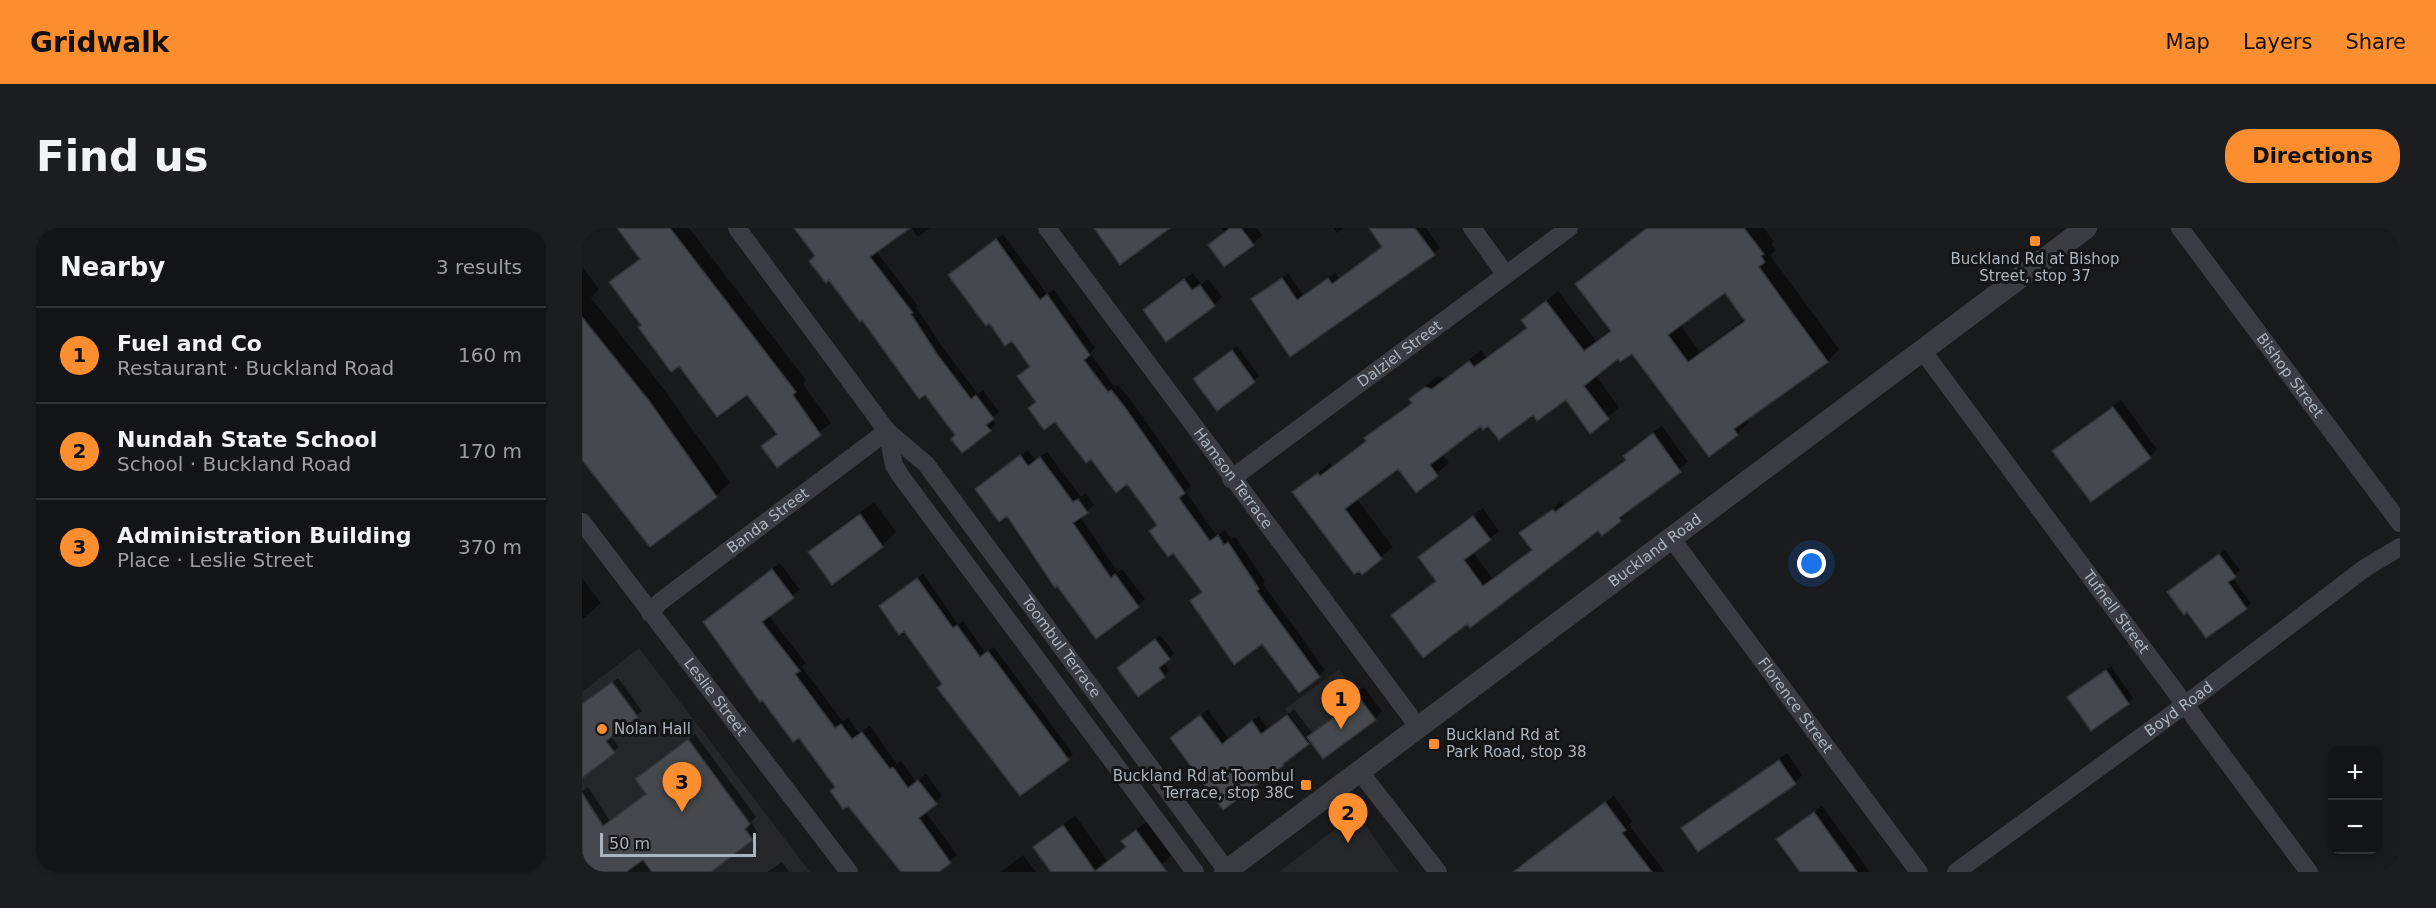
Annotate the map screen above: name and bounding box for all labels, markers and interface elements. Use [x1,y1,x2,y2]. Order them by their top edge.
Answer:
text: Gridwalk [30,26,169,59]
text: Map [2166,30,2210,54]
text: Layers [2243,30,2312,54]
text: Share [2345,30,2406,54]
button: Directions [2225,129,2400,183]
text: Find us [36,132,209,181]
marker: Buckland Rd at Bishop Street, stop 37 [2028,234,2042,248]
place label: Buckland Rd at Bishop Street, stop 37 [1951,250,2119,285]
text: Nearby [60,252,165,282]
text: 3 results [436,255,522,279]
street label: Dalziel Street [1354,316,1446,391]
street label: Bishop Street [2253,330,2327,421]
text: Fuel and Co [117,331,262,356]
text: 1 [73,343,86,367]
text: 160 m [458,343,522,367]
text: Restaurant · Buckland Road [117,356,394,380]
street label: Hamson Terrace [1190,424,1277,532]
text: Nundah State School [117,427,377,452]
text: 2 [73,439,86,463]
text: 170 m [458,439,522,463]
text: School · Buckland Road [117,452,351,476]
street label: Banda Street [723,484,813,557]
street label: Buckland Road [1605,510,1705,591]
text: Administration Building [117,523,411,548]
text: 3 [73,535,86,559]
text: 370 m [458,535,522,559]
text: Place · Leslie Street [117,548,313,572]
your location [1797,549,1826,578]
street label: Tufnell Street [2079,566,2153,657]
street label: Toombul Terrace [1017,592,1105,701]
street label: Leslie Street [680,654,751,739]
street label: Florence Street [1754,654,1837,757]
street label: Boyd Road [2141,678,2216,740]
pin: 1 [1322,680,1360,729]
place label: Nolan Hall [614,720,691,738]
marker: Nolan Hall [595,722,609,736]
place label: Buckland Rd at Park Road, stop 38 [1446,726,1587,761]
marker: Buckland Rd at Park Road, stop 38 [1427,737,1441,751]
map controls [2328,746,2382,854]
button: + [2328,746,2382,800]
pin: 3 [662,762,702,812]
place label: Buckland Rd at Toombul Terrace, stop 38C [1113,767,1294,802]
marker: Buckland Rd at Toombul Terrace, stop 38C [1299,778,1313,792]
pin: 2 [1328,794,1368,843]
button: − [2328,800,2382,854]
scale bar [600,830,756,858]
text: 50 m [609,834,650,853]

